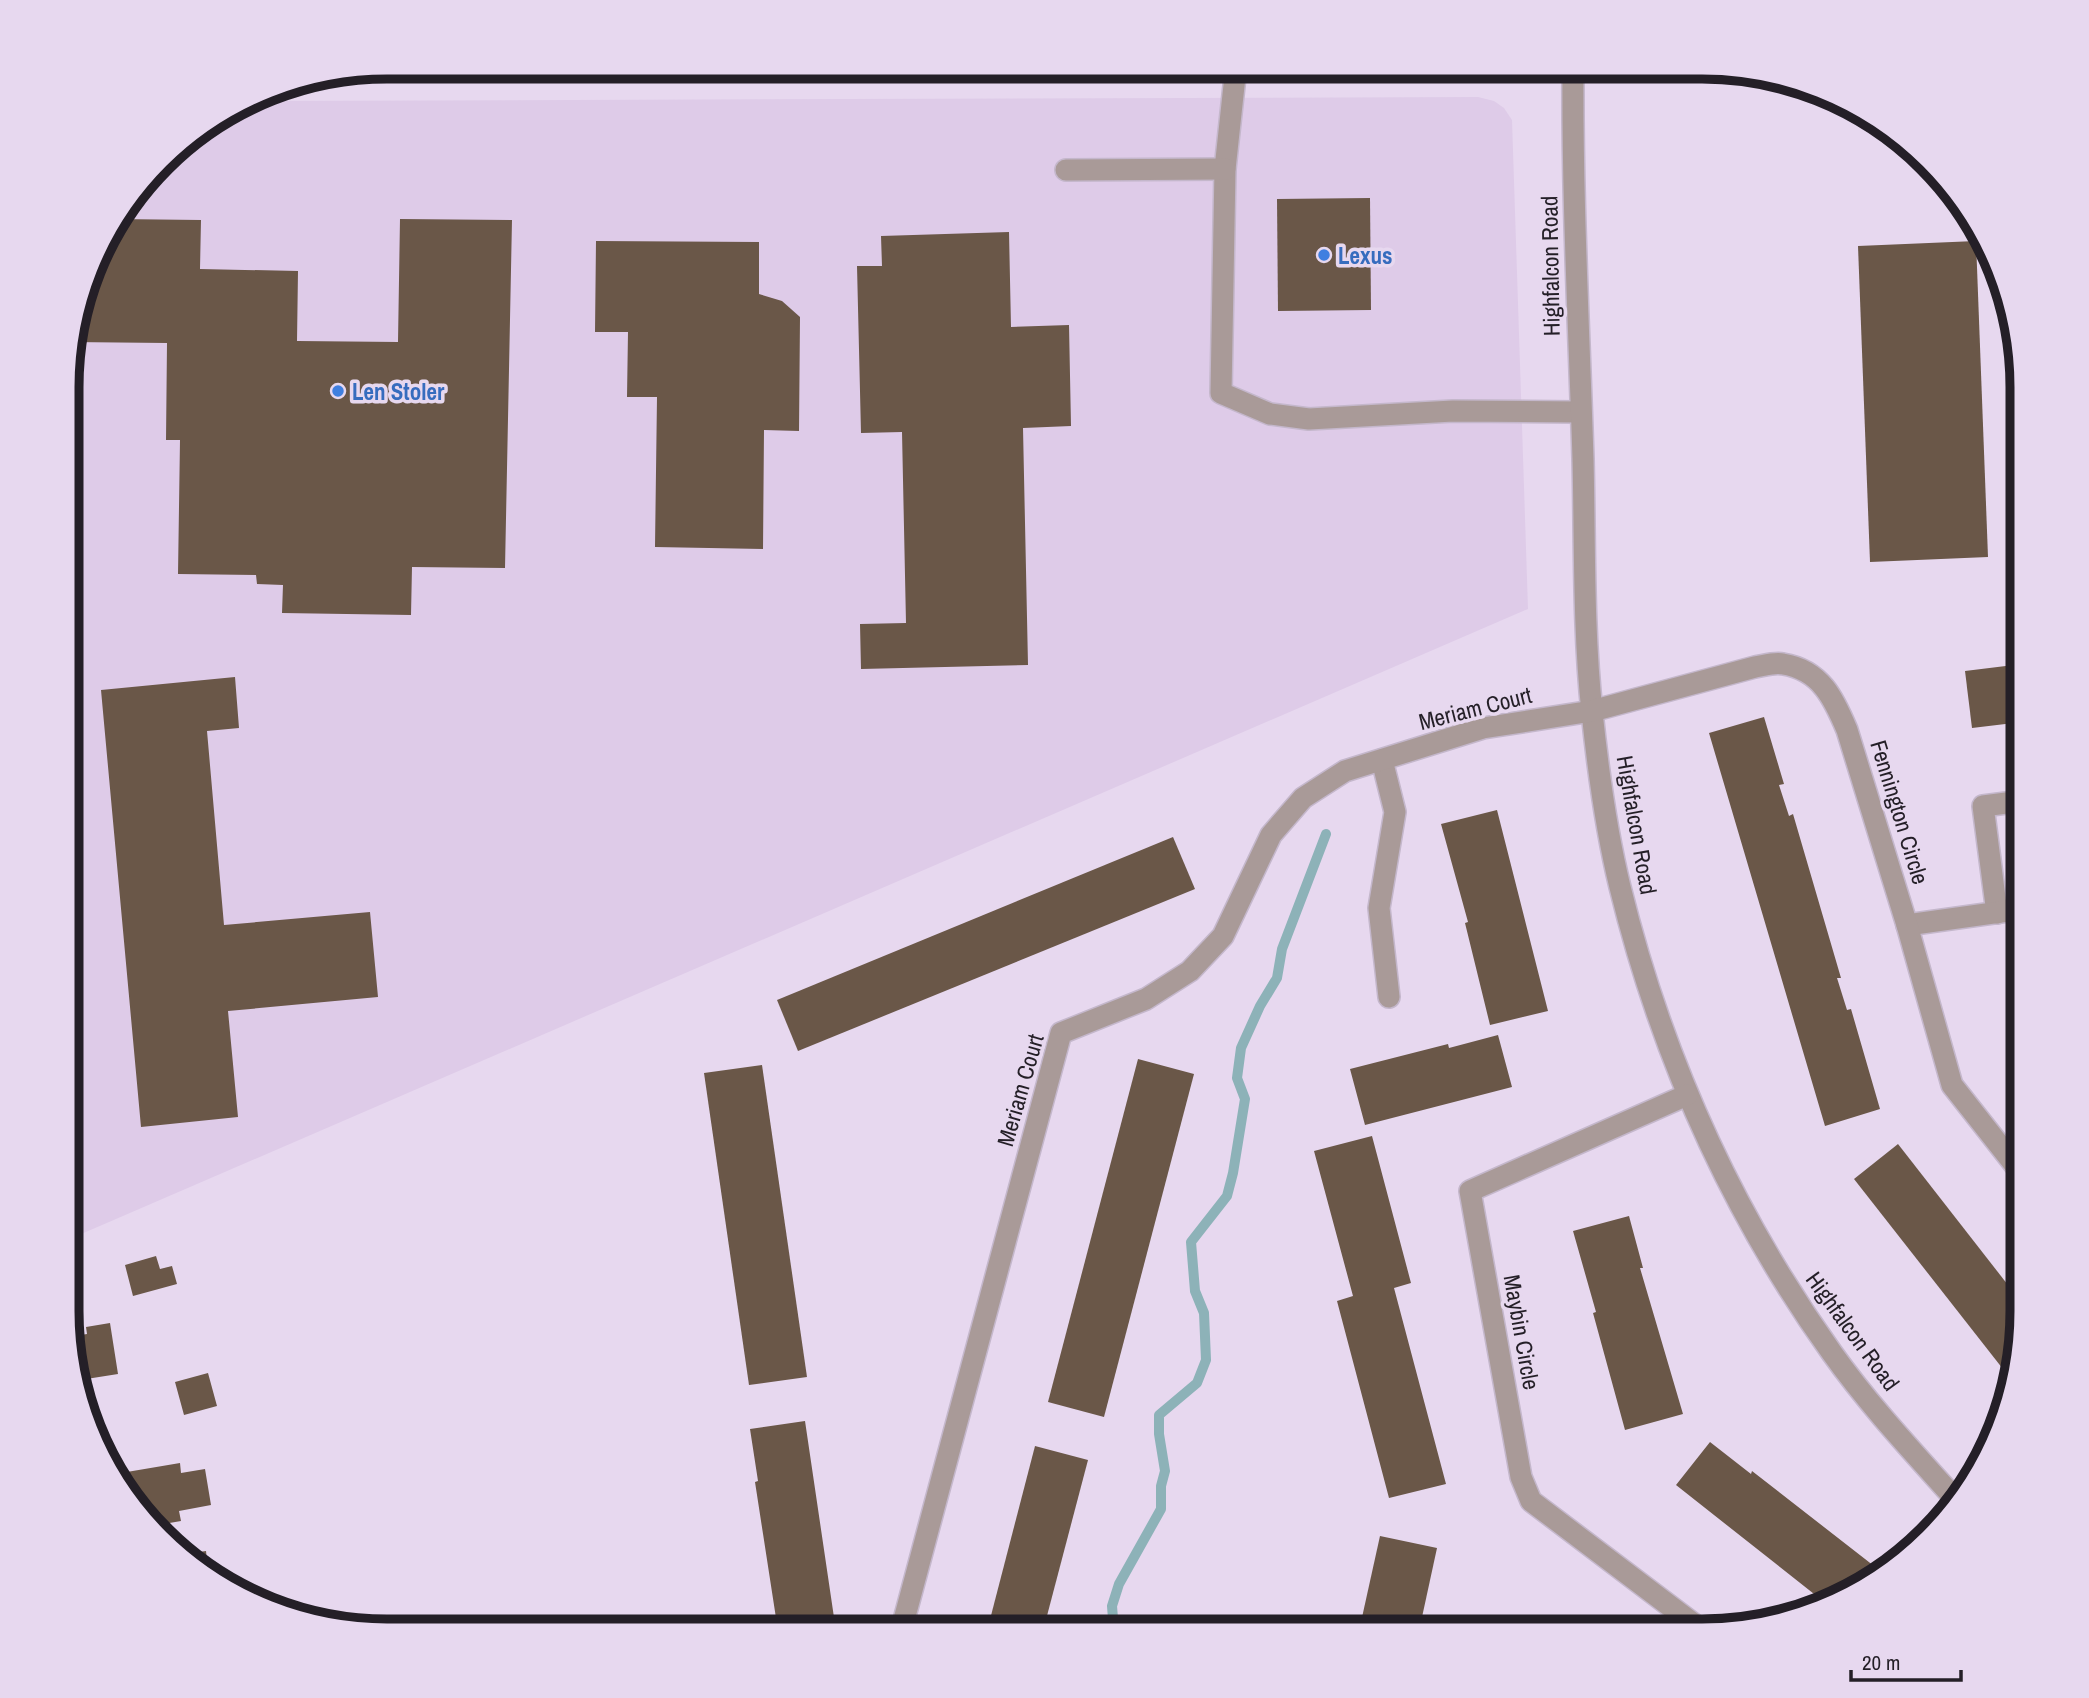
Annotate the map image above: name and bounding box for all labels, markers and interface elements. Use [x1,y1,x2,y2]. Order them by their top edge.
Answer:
street label: Highfalcon Road [1533,195,1567,337]
place label: Lexus [1338,240,1393,271]
marker: Lexus [1316,247,1332,263]
place label: Len Stoler [352,376,445,407]
marker: Len Stoler [330,383,346,399]
street label: Meriam Court [1415,679,1535,737]
street label: Fennington Circle [1863,736,1937,888]
street label: Highfalcon Road [1610,753,1664,897]
street label: Meriam Court [989,1030,1051,1150]
street label: Highfalcon Road [1799,1265,1907,1397]
street label: Maybin Circle [1497,1272,1547,1392]
scale bar [1851,1638,1961,1682]
text: 20 m [1862,1648,1900,1677]

